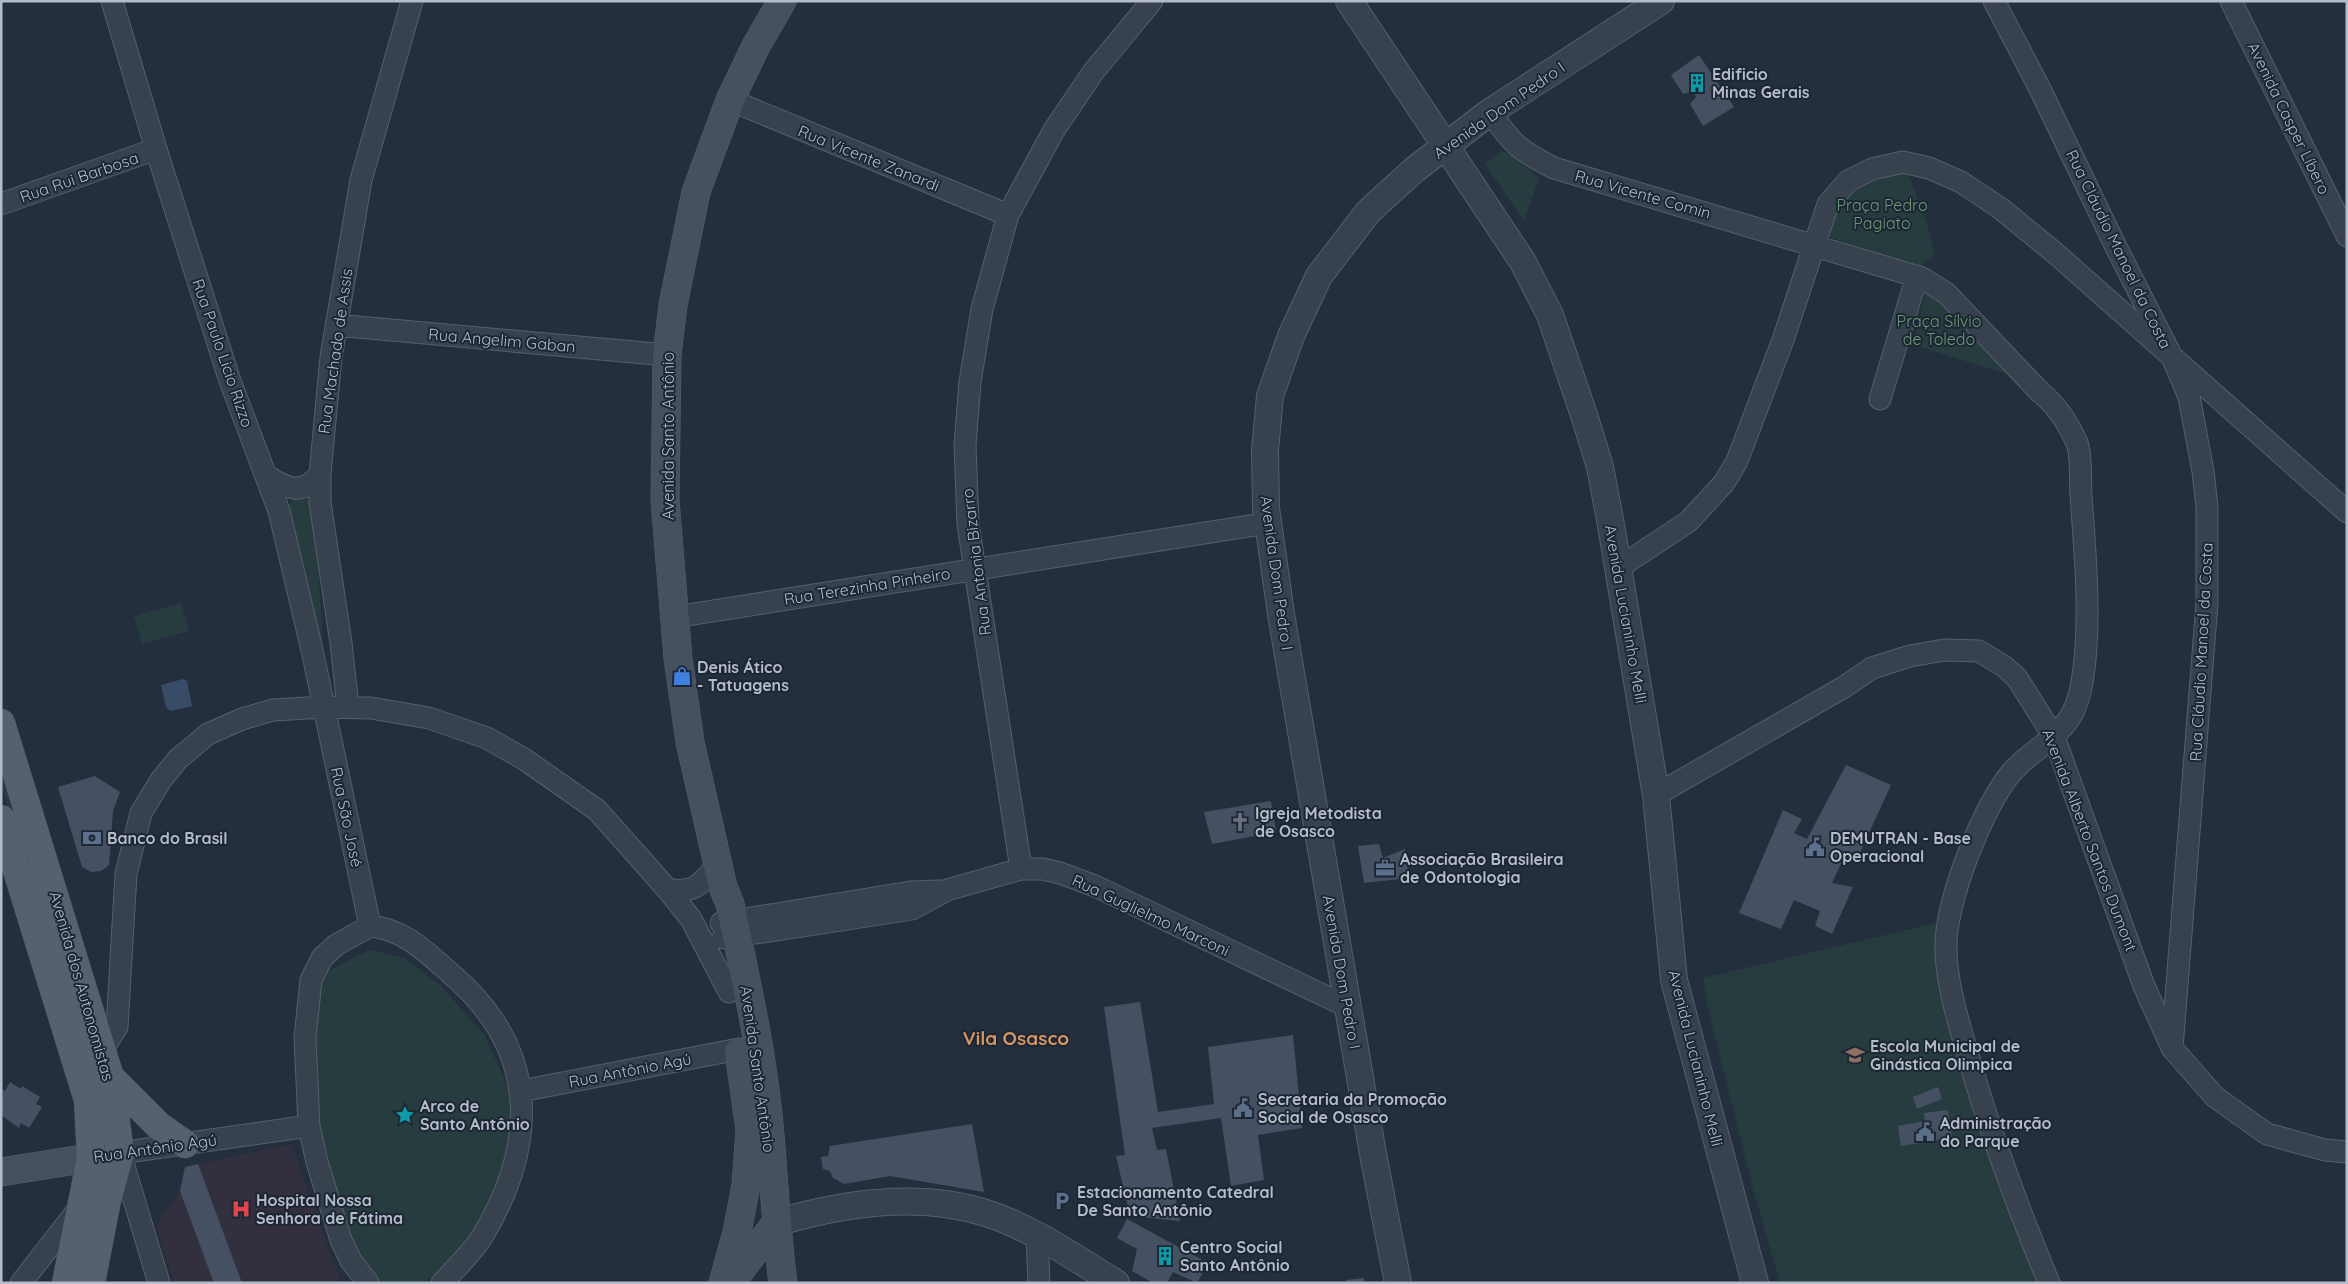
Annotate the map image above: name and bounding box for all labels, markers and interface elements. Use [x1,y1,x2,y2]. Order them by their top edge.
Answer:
street label: Avenida Casper Líbero [2243,39,2335,197]
street label: Avenida Dom Pedro I [1429,57,1569,163]
place label: Edificio Minas Gerais [1712,64,1810,102]
building icon: Edificio Minas Gerais [1686,72,1708,94]
street label: Rua Vicente Zanardi [795,120,943,196]
street label: Rua Cláudio Manoel da Costa [2062,146,2176,352]
street label: Rua Rui Barbosa [17,147,141,207]
street label: Rua Vicente Comin [1573,165,1713,223]
park label: Praça Pedro Pagiato [1836,195,1928,233]
street label: Rua Machado de Assis [313,267,357,435]
street label: Rua Paulo Licio Rizzo [188,276,258,430]
park label: Praça Sílvio de Toledo [1897,311,1981,349]
street label: Rua Angelim Gaban [428,324,576,356]
street label: Avenida Santo Antônio [658,352,678,520]
street label: Rua Antonia Bizarro [957,487,995,637]
street label: Avenida Dom Pedro I [1256,494,1298,652]
street label: Avenida Lucianinho Melli [1600,523,1652,705]
street label: Rua Cláudio Manoel da Costa [2185,542,2217,762]
street label: Rua Terezinha Pinheiro [782,563,952,609]
place label: Denis Ático - Tatuagens [697,657,789,695]
shop icon: Denis Ático - Tatuagens [671,665,693,687]
street label: Avenida Alberto Santos Dumont [2038,726,2142,954]
street label: Rua São José [327,765,367,869]
place label: Igreja Metodista de Osasco [1255,803,1382,841]
church icon: Igreja Metodista de Osasco [1229,811,1251,833]
bank icon: Banco do Brasil [81,827,103,849]
place label: Banco do Brasil [107,828,227,848]
place label: DEMUTRAN - Base Operacional [1830,828,1971,866]
public building icon: DEMUTRAN - Base Operacional [1804,836,1826,858]
place label: Associação Brasileira de Odontologia [1400,849,1564,887]
office icon: Associação Brasileira de Odontologia [1374,857,1396,879]
street label: Rua Guglielmo Marconi [1069,870,1233,960]
street label: Avenida dos Autonomistas [45,889,119,1083]
street label: Avenida Dom Pedro I [1319,893,1365,1051]
street label: Avenida Lucianinho Melli [1664,968,1728,1148]
street label: Avenida Santo Antônio [736,984,780,1154]
district label: Vila Osasco [963,1026,1069,1050]
place label: Escola Municipal de Ginástica Olimpica [1870,1036,2020,1074]
school or university icon: Escola Municipal de Ginástica Olimpica [1844,1044,1866,1066]
street label: Rua Antônio Agú [567,1048,693,1092]
place label: Secretaria da Promoção Social de Osasco [1258,1089,1447,1127]
place label: Arco de Santo Antônio [420,1096,530,1134]
public building icon: Secretaria da Promoção Social de Osasco [1232,1097,1254,1119]
place icon: Arco de Santo Antônio [394,1104,416,1126]
place label: Administração do Parque [1940,1113,2052,1151]
public building icon: Administração do Parque [1914,1121,1936,1143]
street label: Rua Antônio Agú [92,1129,218,1167]
place label: Estacionamento Catedral De Santo Antônio [1077,1182,1274,1220]
place label: Hospital Nossa Senhora de Fátima [256,1190,403,1228]
parking icon: Estacionamento Catedral De Santo Antônio [1051,1190,1073,1212]
hospital icon: Hospital Nossa Senhora de Fátima [230,1198,252,1220]
place label: Centro Social Santo Antônio [1180,1237,1290,1275]
building icon: Centro Social Santo Antônio [1154,1245,1176,1267]

